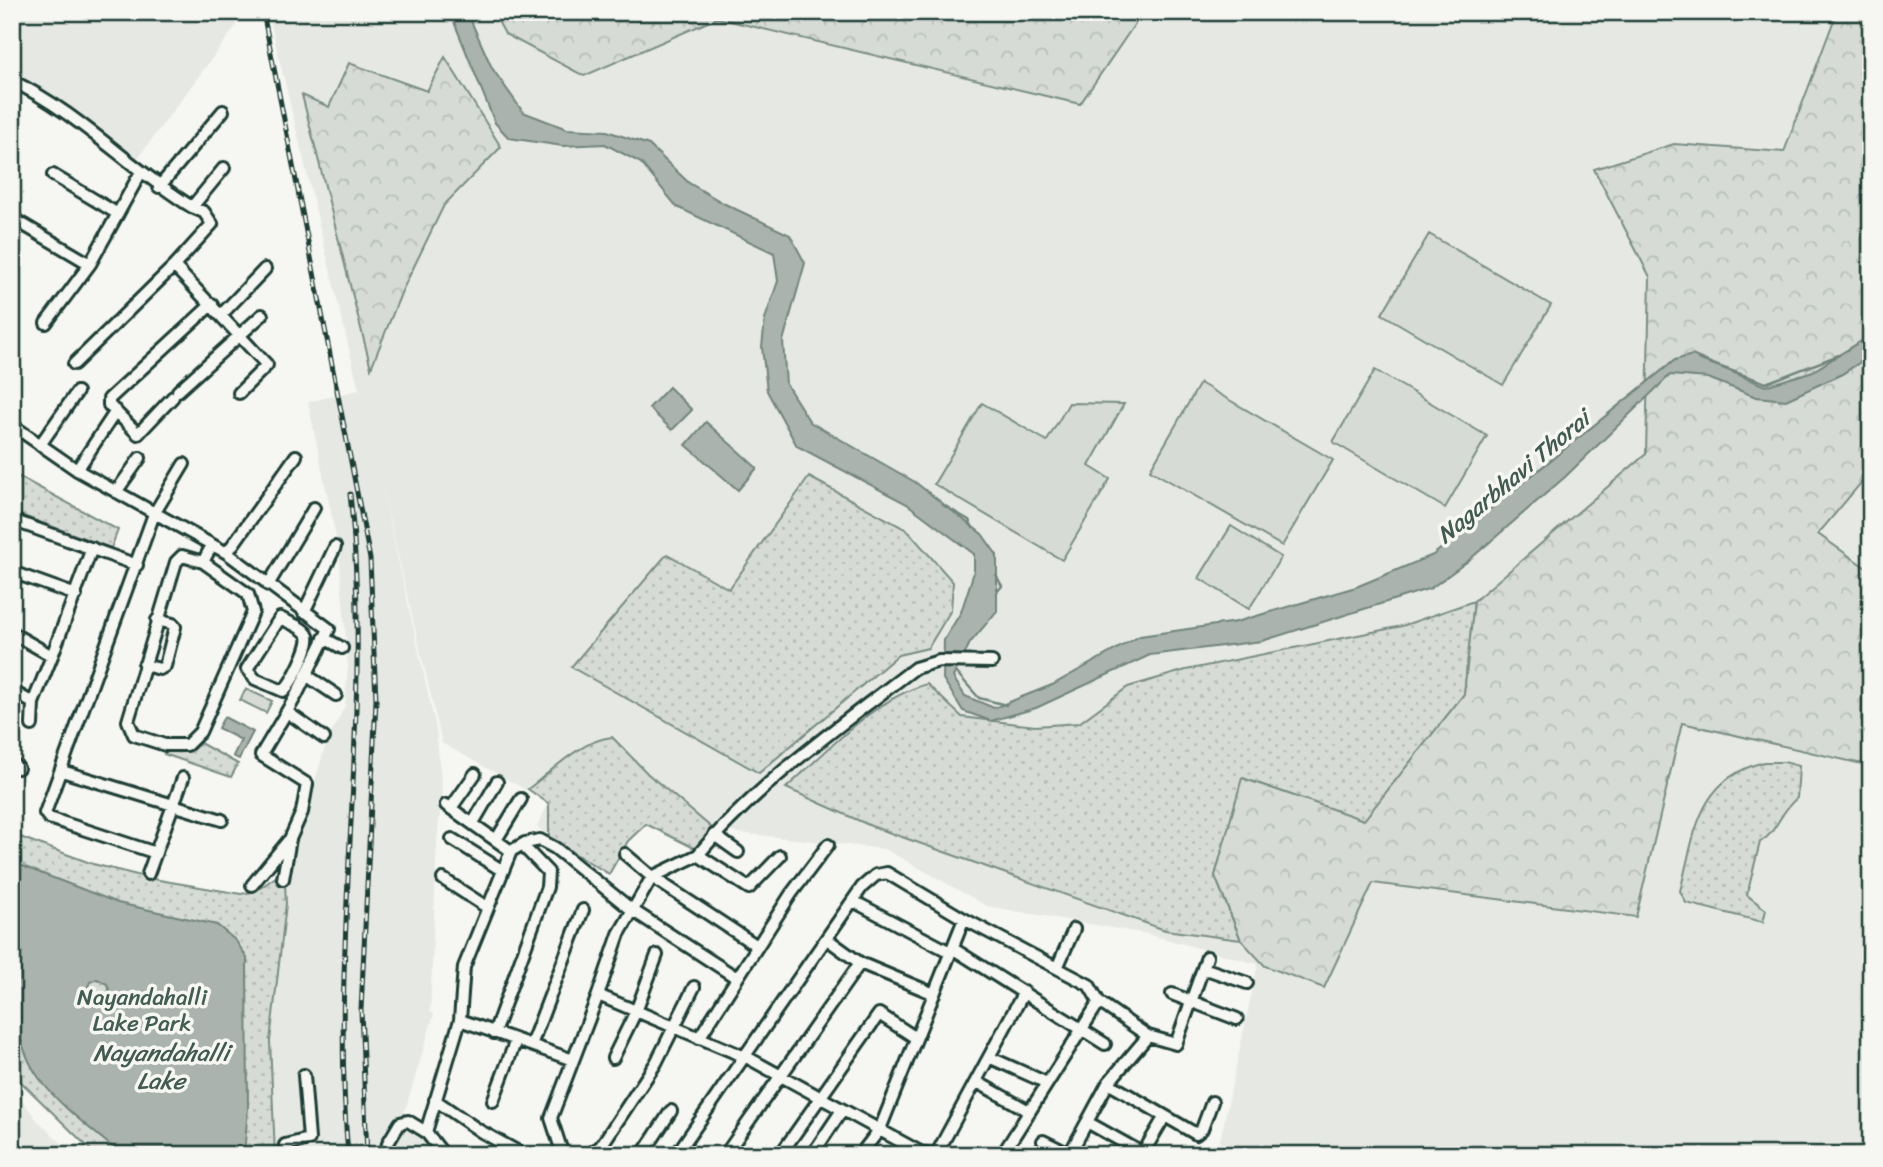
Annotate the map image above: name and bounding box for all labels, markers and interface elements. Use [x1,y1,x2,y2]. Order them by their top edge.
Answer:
water label: Nagarbhavi Thorai [1426,397,1603,554]
park label: Nayandahalli Lake Park [77,977,208,1044]
water label: Nayandahalli Lake [93,1032,233,1102]

